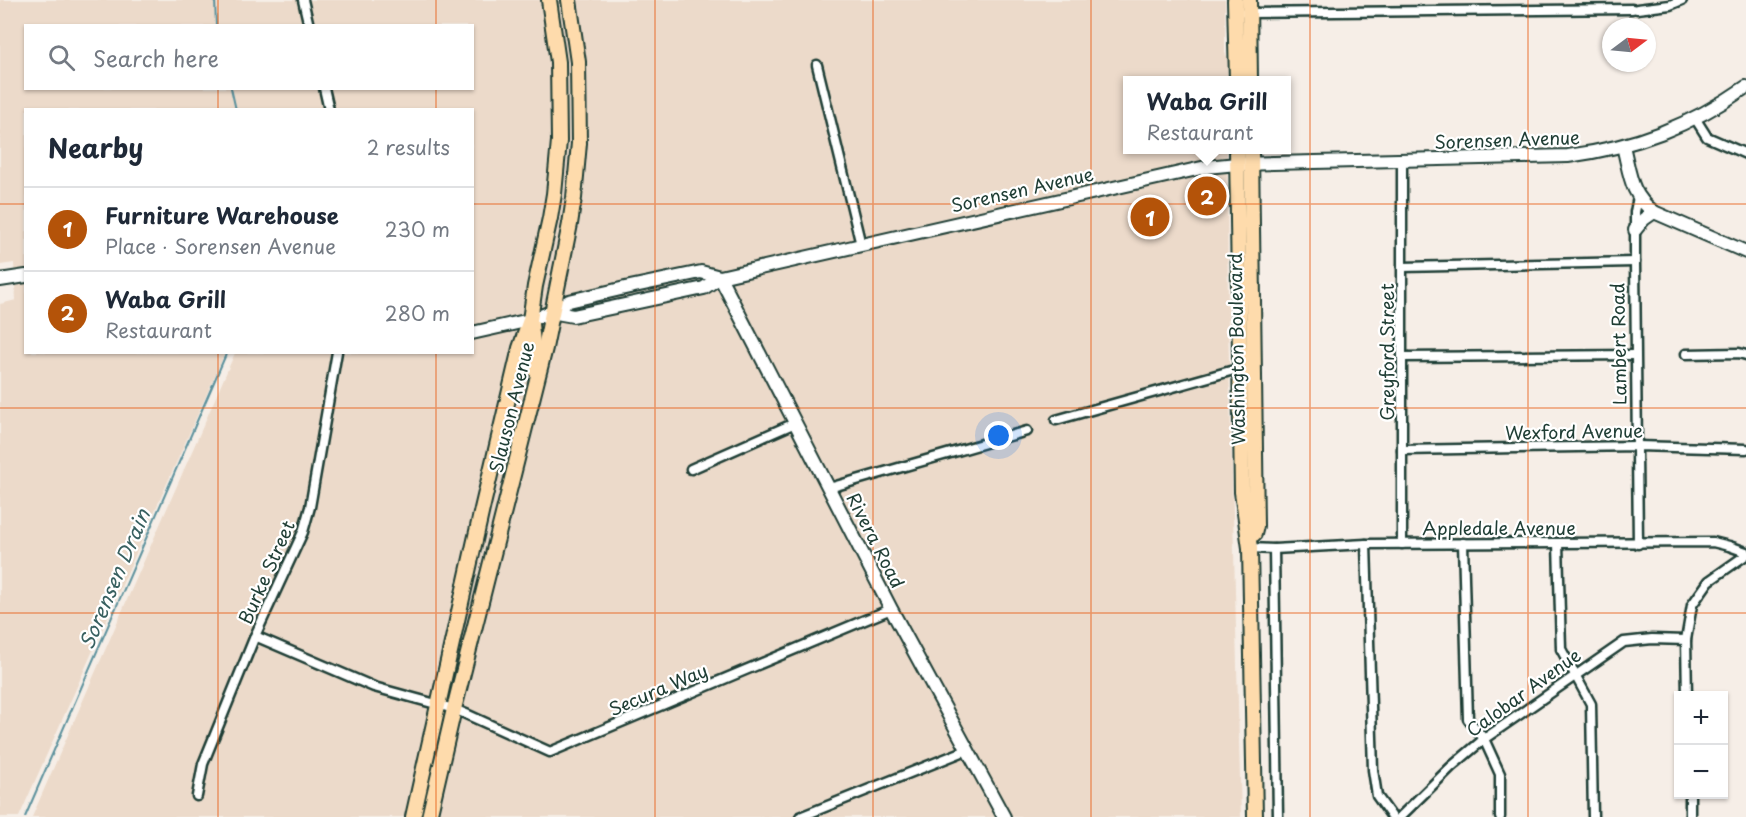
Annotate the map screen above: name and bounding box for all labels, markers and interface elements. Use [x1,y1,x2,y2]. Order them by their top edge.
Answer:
north arrow [1602,18,1656,72]
search box [24,24,474,90]
icon: search [45,41,78,74]
text: Search here [93,41,219,74]
popup [1123,76,1291,154]
text: Waba Grill [1147,84,1267,117]
text: Restaurant [1147,117,1253,147]
street label: Sorensen Avenue [1434,123,1580,155]
text: Nearby [48,128,143,167]
text: 2 results [367,132,450,162]
street label: Sorensen Avenue [948,159,1096,219]
pin: 2 [1188,174,1226,218]
pin: 1 [1130,194,1170,240]
text: Furniture Warehouse [105,198,339,231]
text: 1 [63,214,72,244]
text: 230 m [385,214,450,244]
text: Place · Sorensen Avenue [105,231,336,261]
street label: Washington Boulevard [1221,253,1251,445]
text: Waba Grill [105,282,226,315]
street label: Greyford Street [1373,283,1400,421]
street label: Lambert Road [1603,283,1633,405]
text: 2 [60,298,75,328]
text: 280 m [385,298,450,328]
text: Restaurant [105,315,212,345]
street label: Slauson Avenue [482,339,540,475]
street label: Wexford Avenue [1505,416,1643,446]
your location [984,421,1013,450]
street label: Rivera Road [840,488,912,592]
water label: Sorensen Drain [71,504,157,654]
street label: Appledale Avenue [1422,514,1576,541]
street label: Burke Street [231,516,301,628]
street label: Calobar Avenue [1460,641,1586,743]
street label: Secura Way [604,656,712,722]
map controls [1674,691,1728,799]
button: + [1674,691,1728,745]
button: − [1674,745,1728,799]

